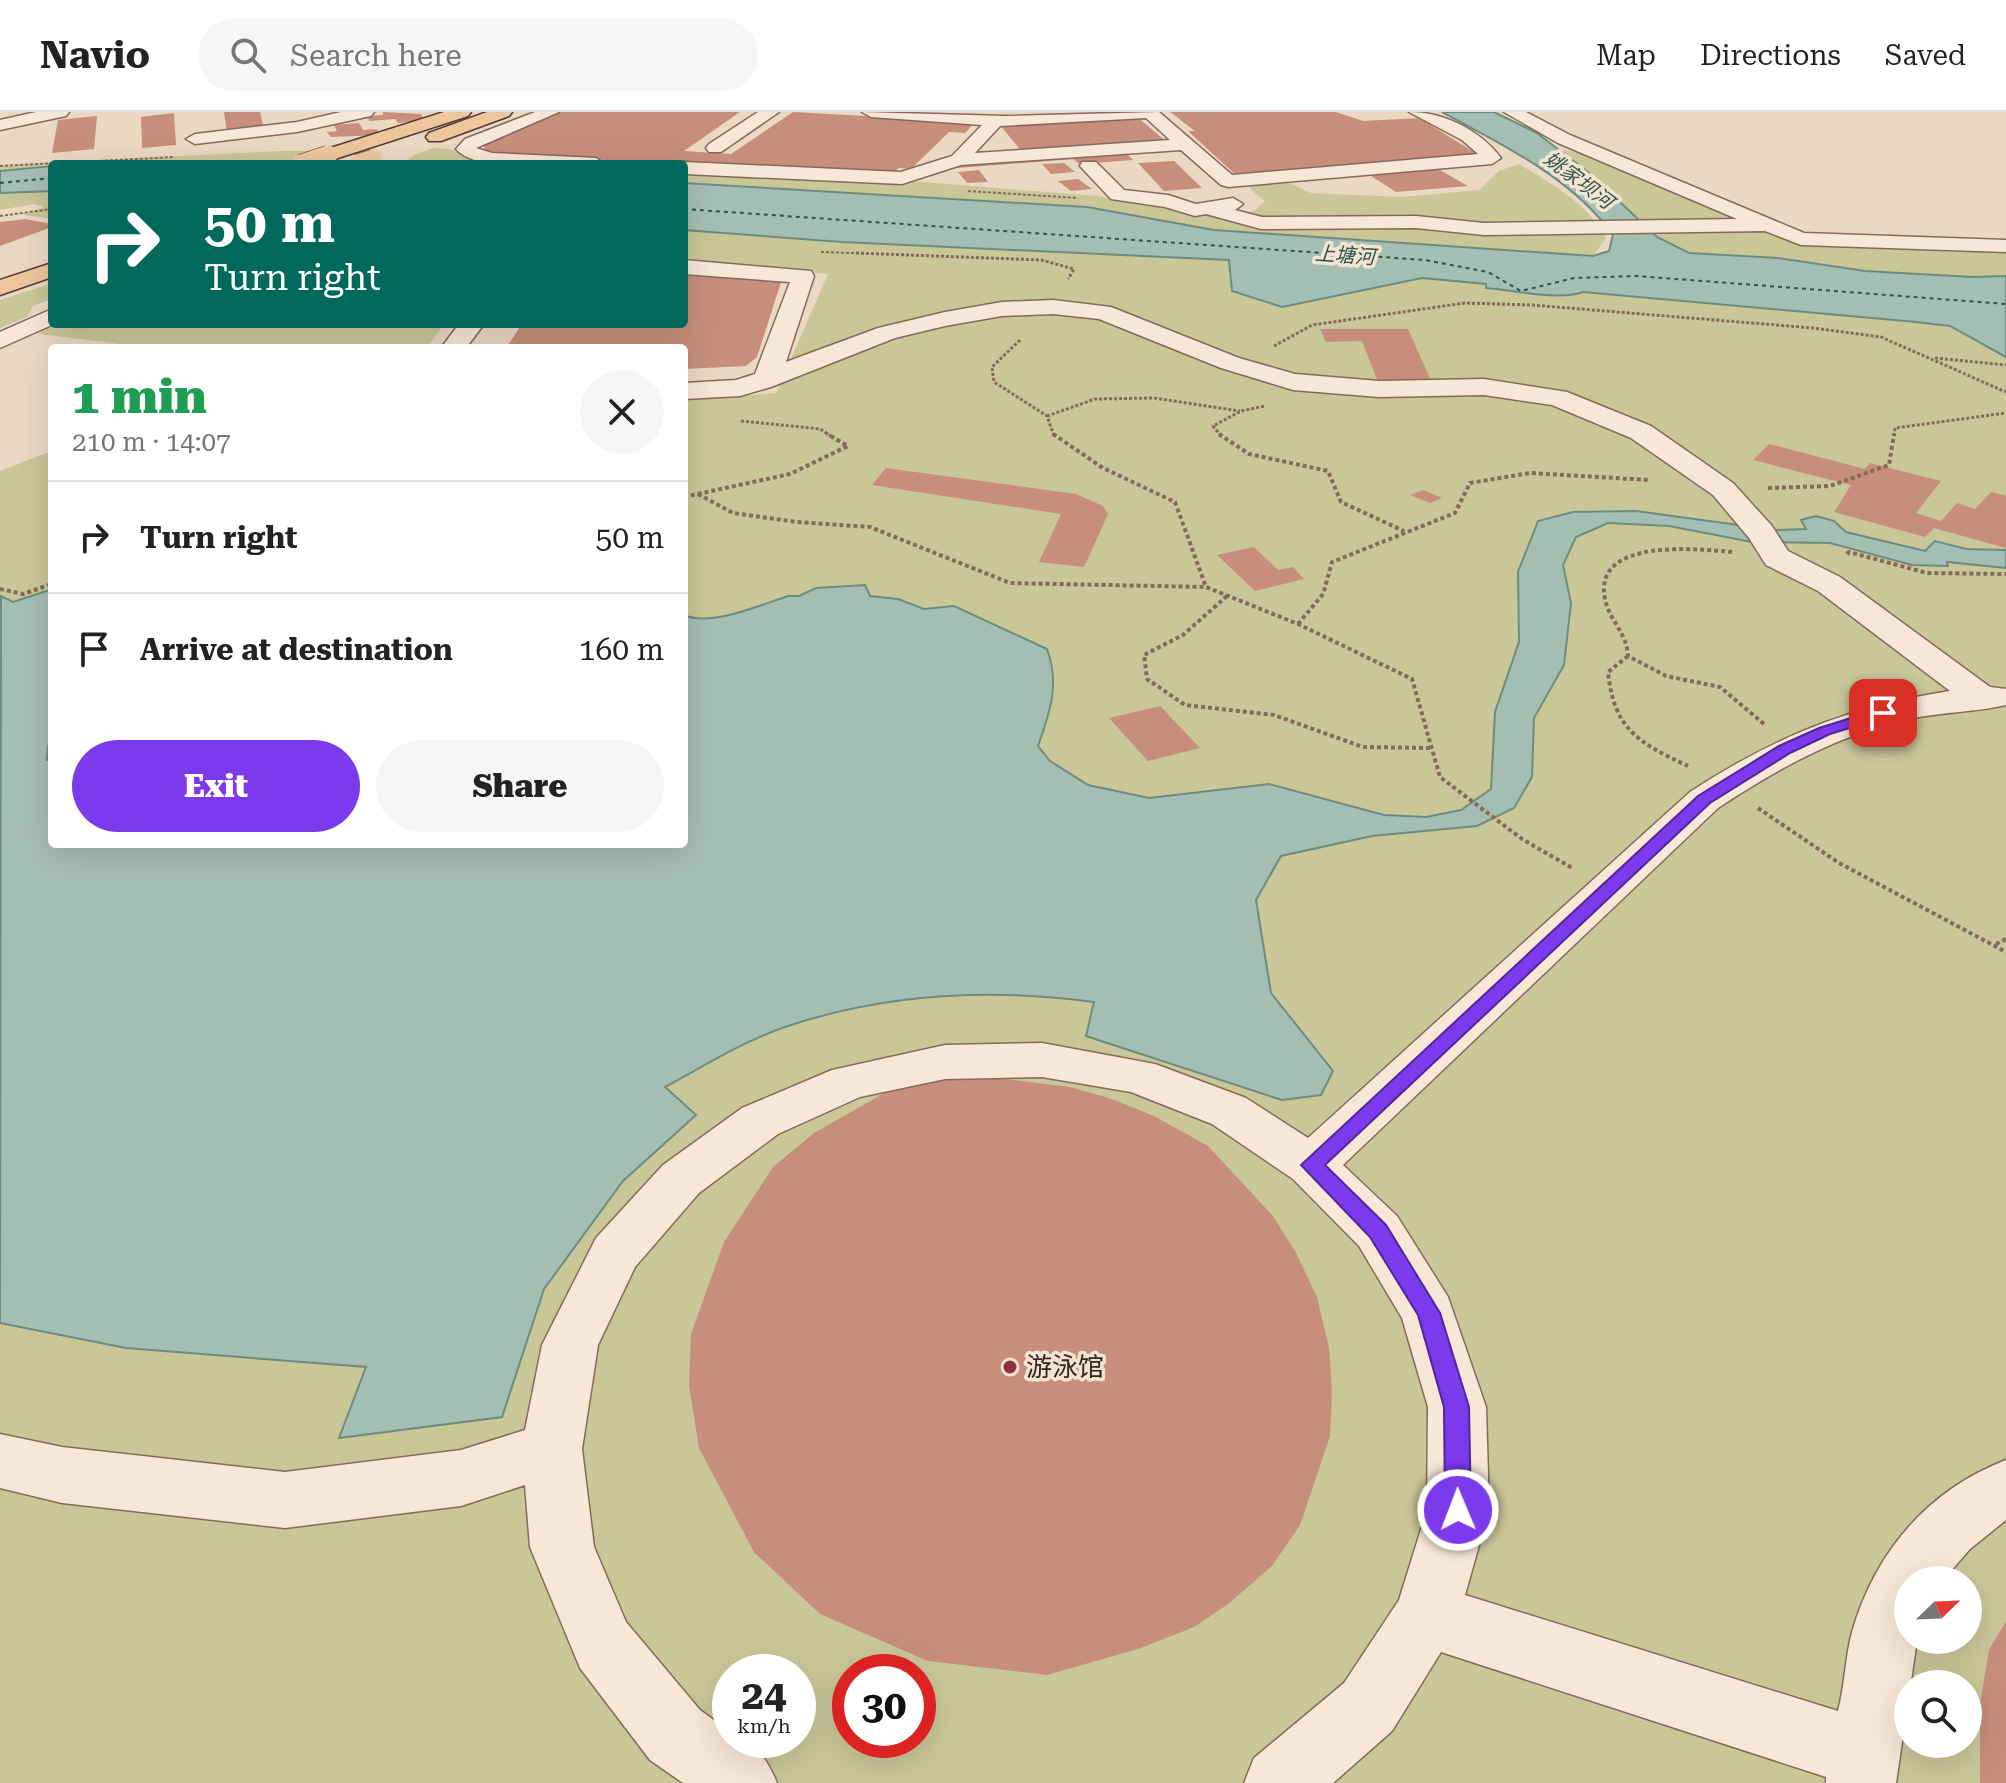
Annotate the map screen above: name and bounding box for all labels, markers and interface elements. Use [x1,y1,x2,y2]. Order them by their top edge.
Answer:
search box [198,19,758,91]
text: Navio [40,33,150,77]
icon: search [226,33,270,77]
text: Search here [290,38,462,73]
text: Map [1596,39,1656,72]
text: Directions [1700,39,1841,72]
text: Saved [1885,39,1966,72]
water label: 姚家坝河 [1540,146,1621,216]
text: 50 m [204,190,335,256]
icon: right [72,192,176,296]
water label: 上塘河 [1314,241,1380,269]
text: Turn right [204,257,381,299]
text: 1 min [72,369,207,425]
button: close [580,370,664,454]
text: 210 m · 14:07 [72,427,231,457]
icon: right [72,515,116,559]
text: Turn right [140,520,297,555]
text: 50 m [595,520,664,555]
icon: arrive [72,627,116,671]
text: Arrive at destination [140,632,453,667]
text: 160 m [579,632,664,667]
pin [1849,679,1917,747]
icon: arrive [1861,691,1905,735]
button: Exit [72,740,360,832]
button: Share [376,740,664,832]
place label: 游泳馆 [1026,1352,1104,1382]
marker: 游泳馆 [1001,1358,1019,1376]
position arrow [1416,1468,1500,1552]
north arrow [1894,1566,1982,1654]
map controls [1894,1566,1982,1758]
speed limit sign: 30 [832,1654,936,1758]
button: search [1894,1670,1982,1758]
text: 24 [742,1672,786,1719]
text: km/h [737,1714,791,1738]

